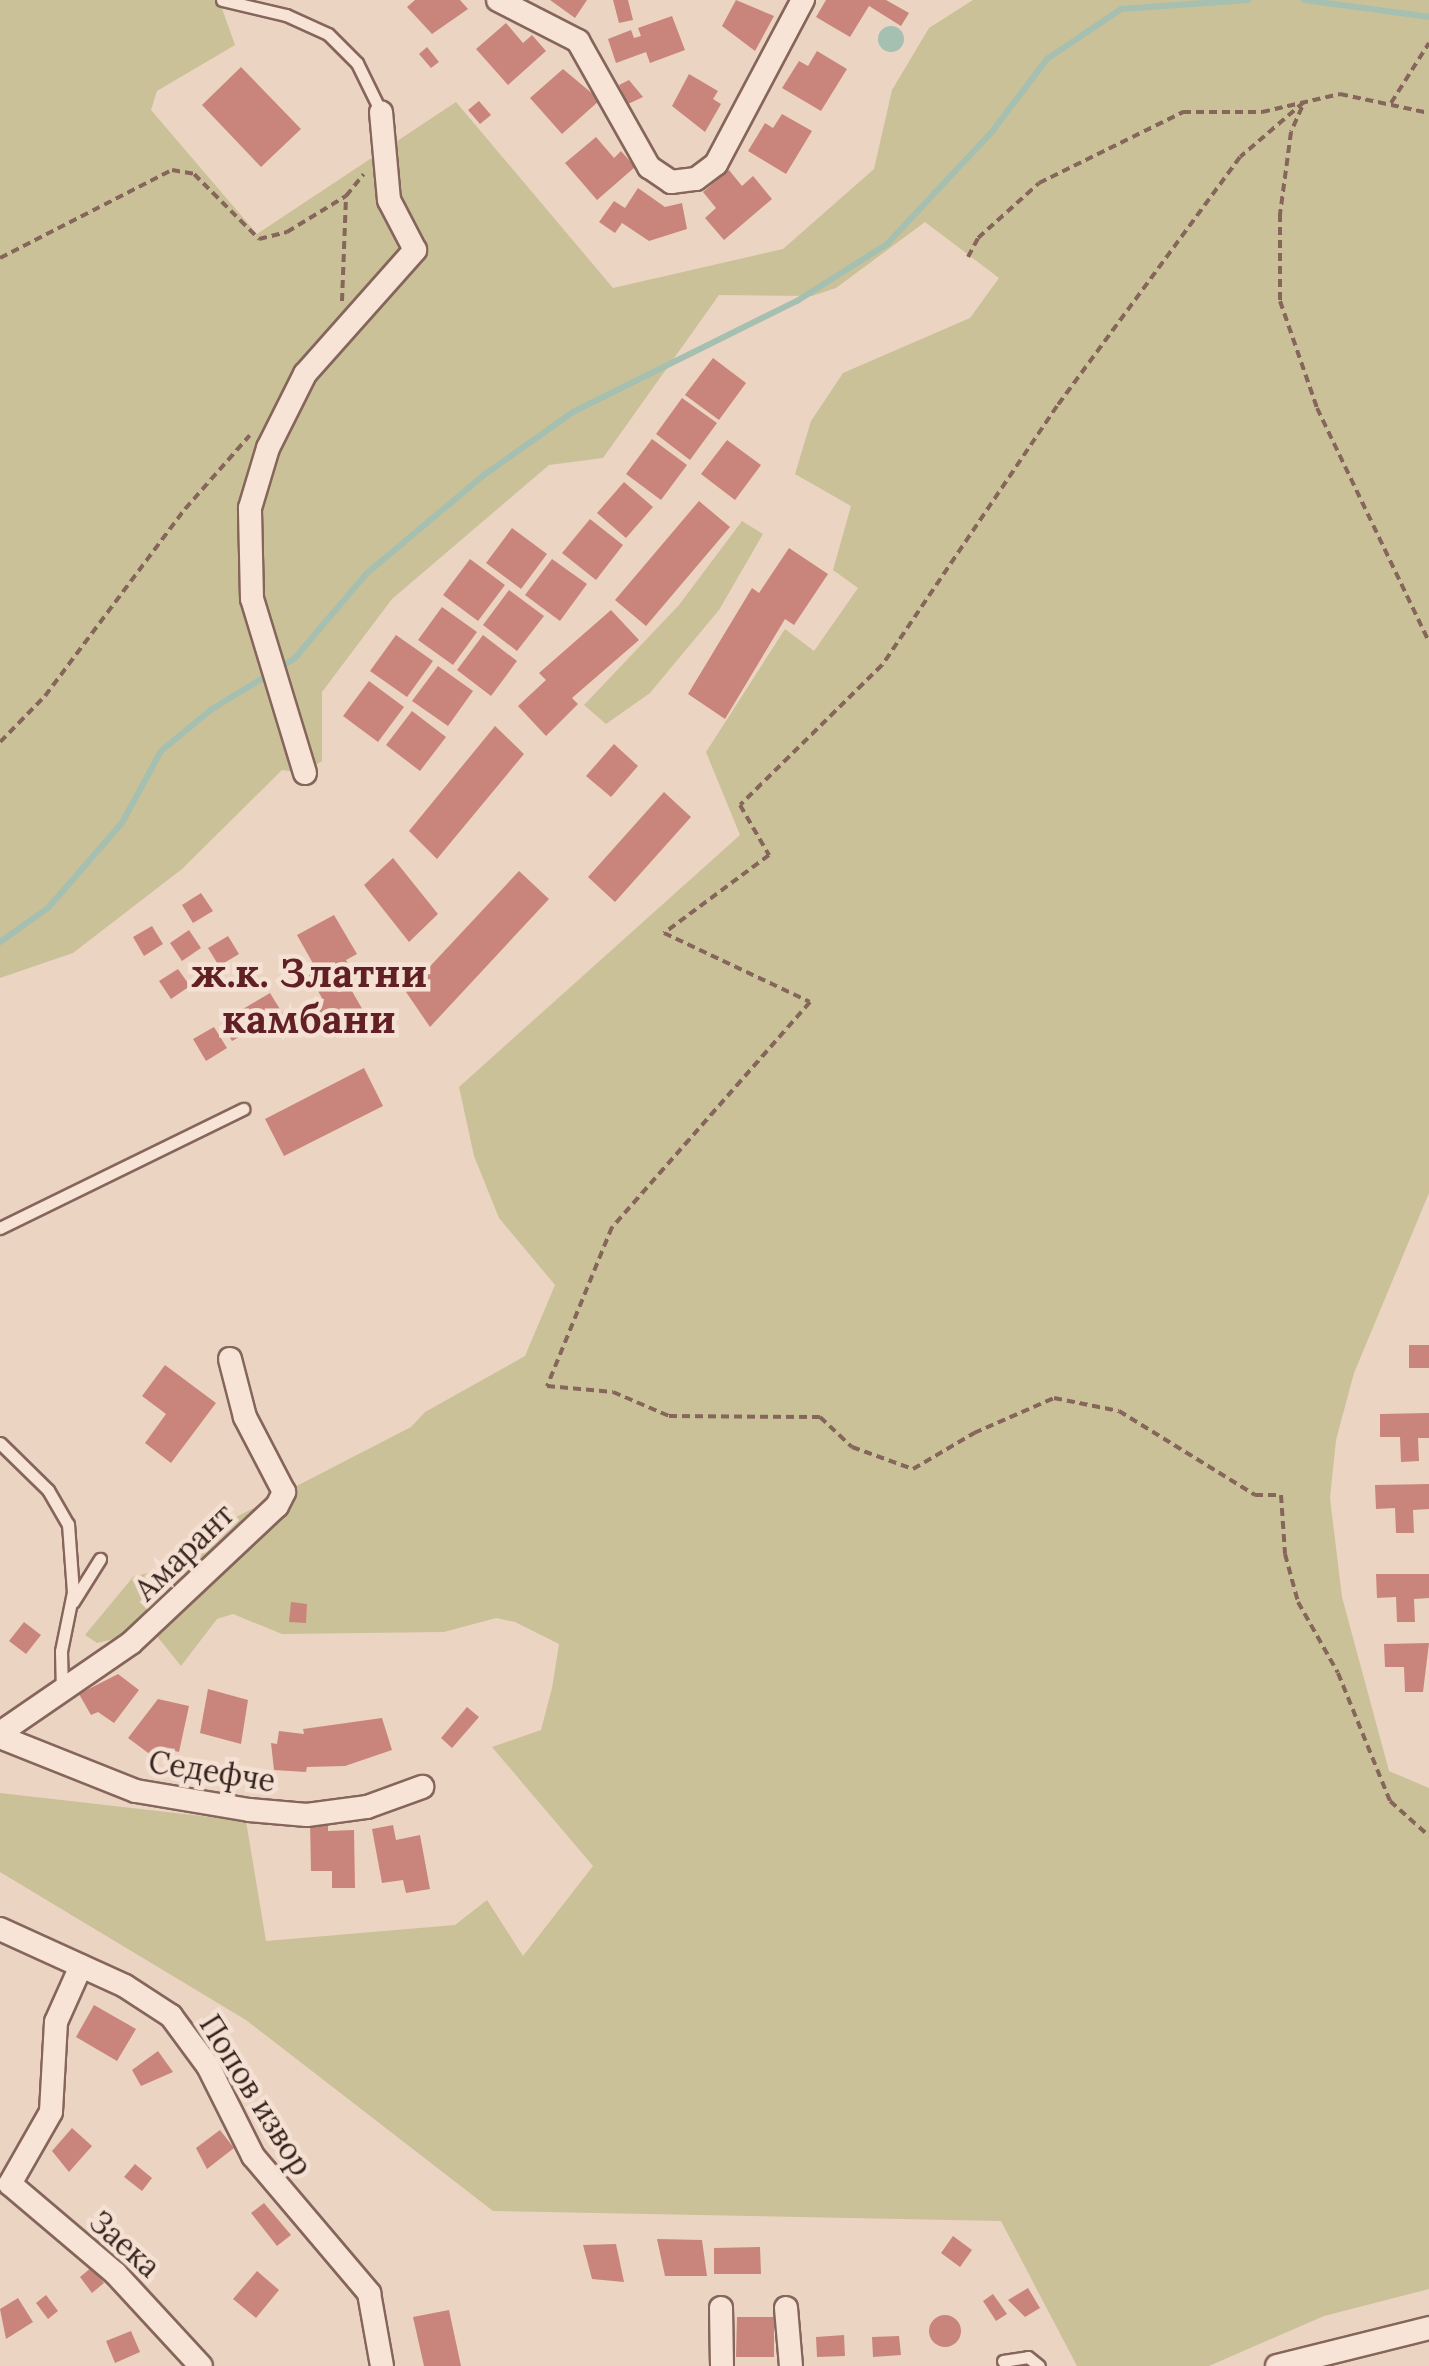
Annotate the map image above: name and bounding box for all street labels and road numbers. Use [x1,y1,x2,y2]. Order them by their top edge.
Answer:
street label: Амарант [127,1496,241,1608]
street label: Седефче [146,1743,278,1799]
street label: Попов извор [192,2008,320,2182]
street label: Заека [83,2203,167,2285]

